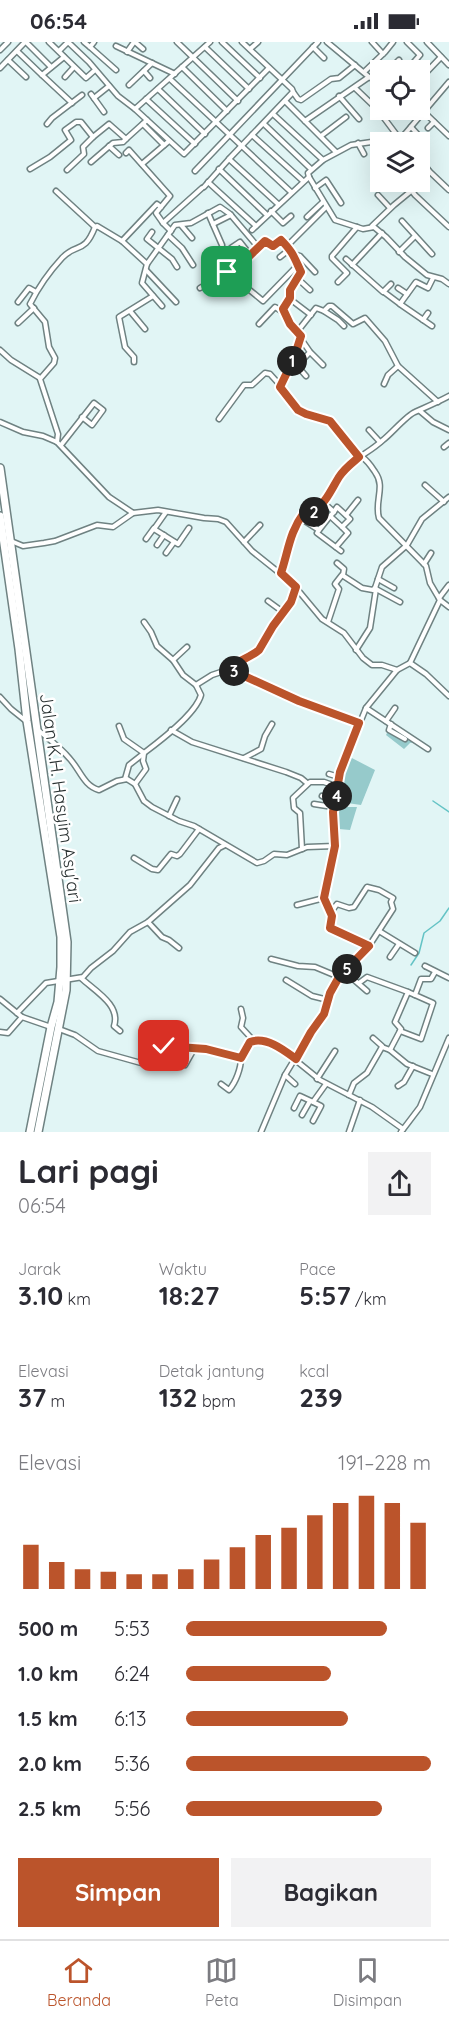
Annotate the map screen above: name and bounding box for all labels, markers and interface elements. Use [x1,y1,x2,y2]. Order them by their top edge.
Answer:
text: 06:54 [30,7,87,35]
map controls [370,60,430,192]
button: locate [370,60,430,120]
button: layers [370,132,430,192]
pin [201,246,252,297]
icon: arrive [210,255,243,288]
pin: 1 [277,346,307,376]
text: 1 [289,351,295,371]
pin: 2 [299,497,329,527]
text: 2 [309,502,319,522]
pin: 3 [219,656,249,686]
text: 3 [230,661,238,681]
street label: Jalan K.H. Hasyim Asy'ari [35,692,87,904]
pin: 4 [322,781,352,811]
text: 4 [332,786,342,806]
pin: 5 [332,954,362,984]
text: 5 [342,959,352,979]
pin [138,1020,189,1071]
icon: check [147,1029,180,1062]
text: Lari pagi [18,1150,159,1191]
button: share [368,1152,431,1215]
text: 06:54 [18,1193,66,1218]
text: Jarak [18,1259,61,1279]
text: Waktu [159,1259,207,1279]
text: Pace [299,1259,336,1279]
text: 3.10 [18,1279,63,1312]
text: 18:27 [159,1279,219,1312]
text: 5:57 [299,1279,351,1312]
text: km [63,1289,91,1309]
text: /km [351,1289,387,1309]
text: Elevasi [18,1361,69,1381]
text: Detak jantung [159,1361,264,1381]
text: kcal [299,1361,329,1381]
text: 37 [18,1381,46,1414]
text: 132 [159,1381,198,1414]
text: 239 [299,1381,343,1414]
text: m [46,1391,65,1411]
text: bpm [198,1391,236,1411]
text: Elevasi [18,1450,81,1475]
text: 191–228 m [338,1450,431,1475]
text: 500 m [18,1616,78,1641]
text: 5:53 [114,1616,150,1641]
text: 1.0 km [18,1661,78,1686]
text: 6:24 [114,1661,150,1686]
text: 1.5 km [18,1706,78,1731]
text: 6:13 [114,1706,146,1731]
text: 2.0 km [18,1751,82,1776]
text: 5:36 [114,1751,150,1776]
text: 2.5 km [18,1796,81,1821]
text: 5:56 [114,1796,150,1821]
button: Simpan [18,1858,219,1927]
button: Bagikan [231,1858,431,1927]
tab: Beranda [47,1954,111,2010]
tab: Peta [205,1954,239,2010]
tab: Disimpan [333,1954,402,2010]

